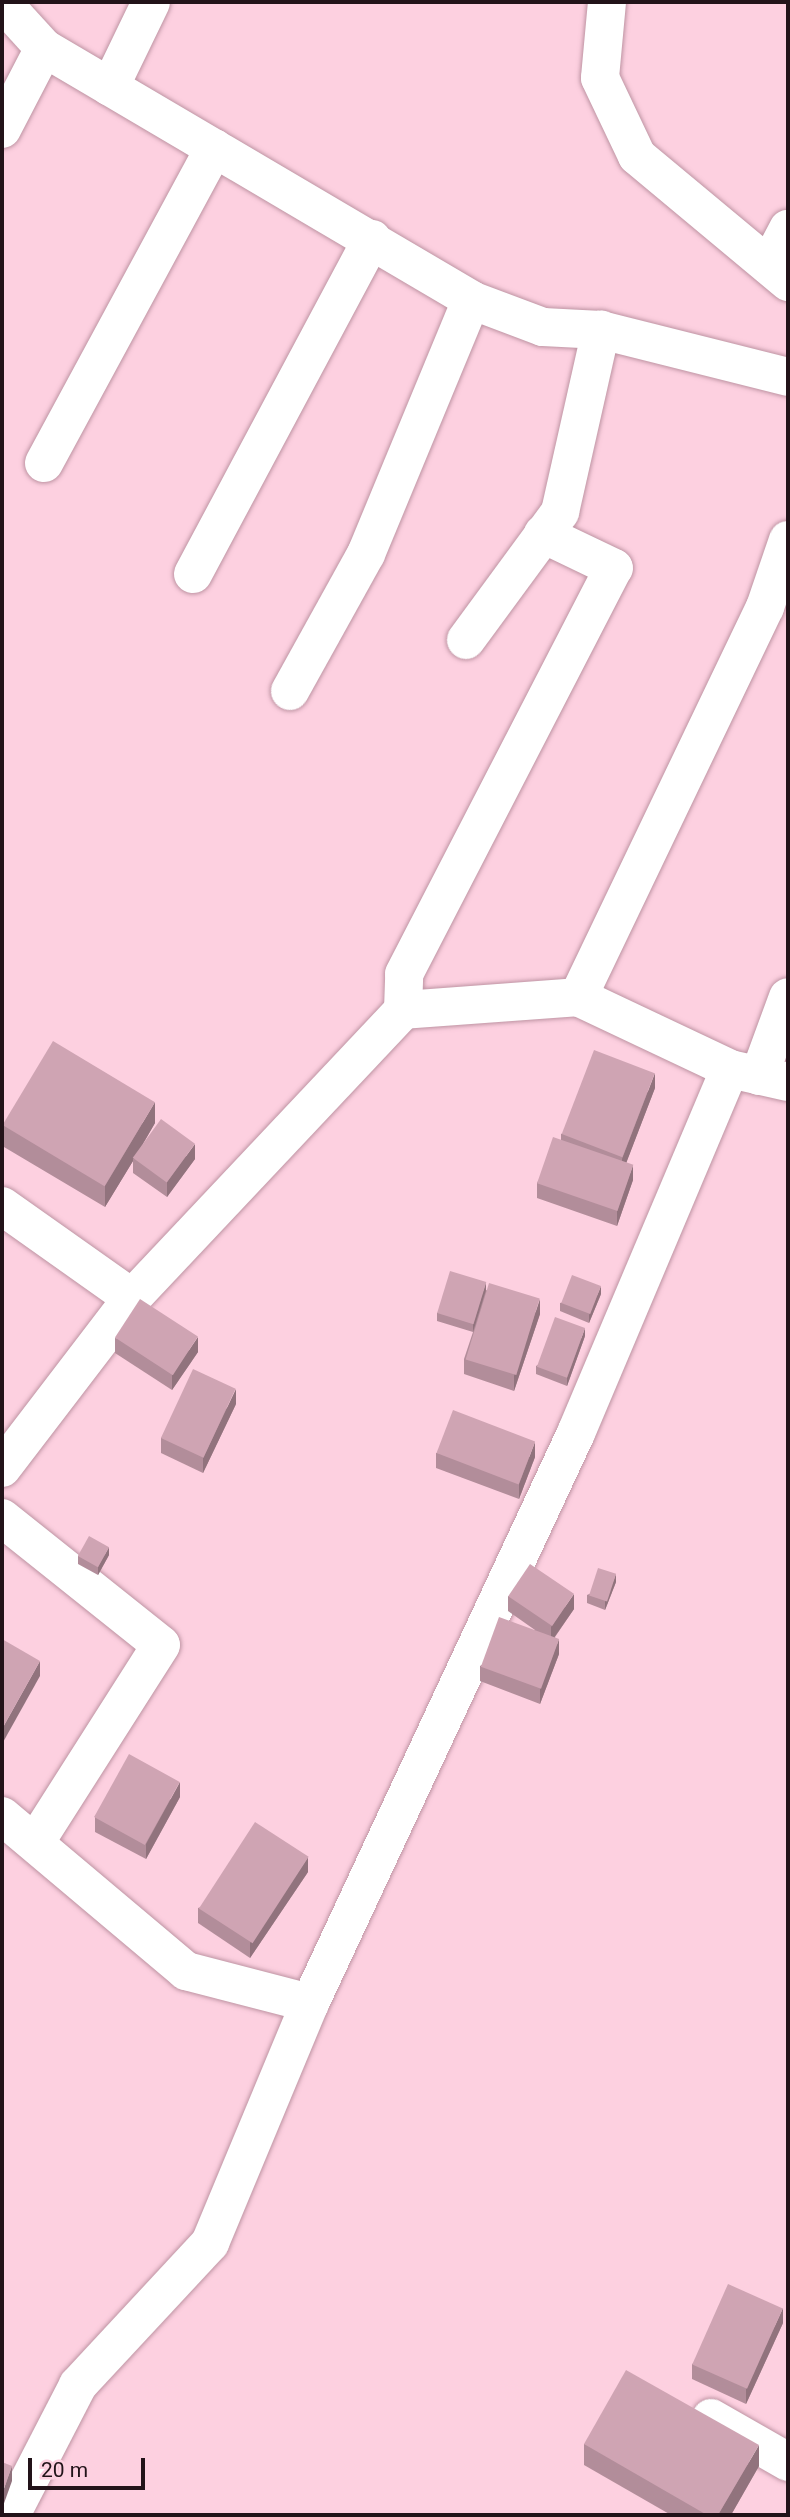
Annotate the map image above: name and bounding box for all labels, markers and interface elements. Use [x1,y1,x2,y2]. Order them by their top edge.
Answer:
scale bar [32,2444,149,2488]
text: 20 m [41,2458,88,2482]

